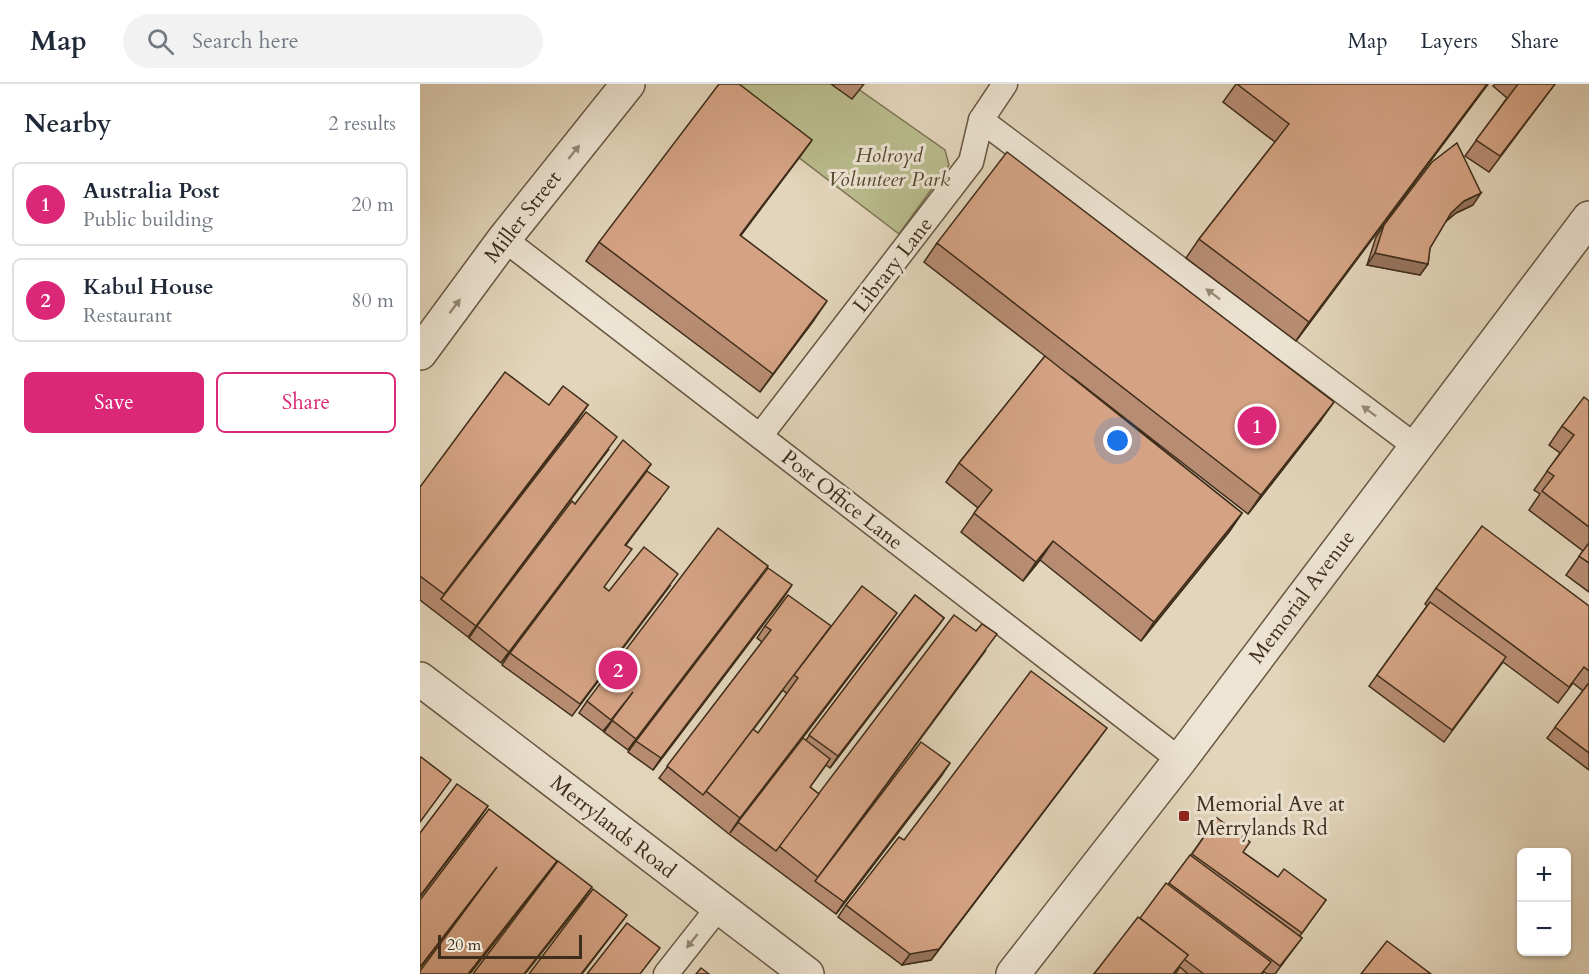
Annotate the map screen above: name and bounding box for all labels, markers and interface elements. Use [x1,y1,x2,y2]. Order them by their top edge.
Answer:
search box [123,14,543,68]
text: Map [30,22,87,60]
icon: search [144,25,177,58]
text: Search here [192,26,299,56]
text: Map [1348,27,1388,56]
text: Layers [1421,27,1478,56]
text: Share [1511,27,1559,56]
text: Nearby [24,106,112,141]
text: 2 results [328,110,396,137]
park label: Holroyd Volunteer Park [828,141,951,194]
one-way arrow [568,144,580,159]
street label: Miller Street [478,165,568,269]
text: Australia Post [83,176,219,206]
text: 1 [40,191,51,218]
text: 20 m [351,191,394,218]
text: Public building [83,206,213,233]
street label: Library Lane [846,211,940,319]
text: Kabul House [83,272,214,302]
text: 2 [40,287,51,314]
text: 80 m [351,287,394,314]
one-way arrow [1205,288,1220,300]
one-way arrow [449,298,461,314]
text: Restaurant [83,302,172,329]
button: Save [24,372,204,433]
button: Share [216,372,396,433]
pin: 1 [1238,404,1276,448]
one-way arrow [1361,405,1376,417]
your location [1103,426,1132,455]
street label: Post Office Lane [775,443,909,557]
street label: Memorial Avenue [1242,524,1362,670]
pin: 2 [598,648,638,692]
street label: Merrylands Road [544,769,682,885]
place label: Memorial Ave at Merrylands Rd [1196,790,1345,843]
marker: Memorial Ave at Merrylands Rd [1177,809,1191,823]
map controls [1517,848,1571,956]
button: + [1517,848,1571,902]
button: − [1517,902,1571,956]
scale bar [438,932,582,960]
one-way arrow [686,933,699,949]
text: 20 m [447,934,481,956]

